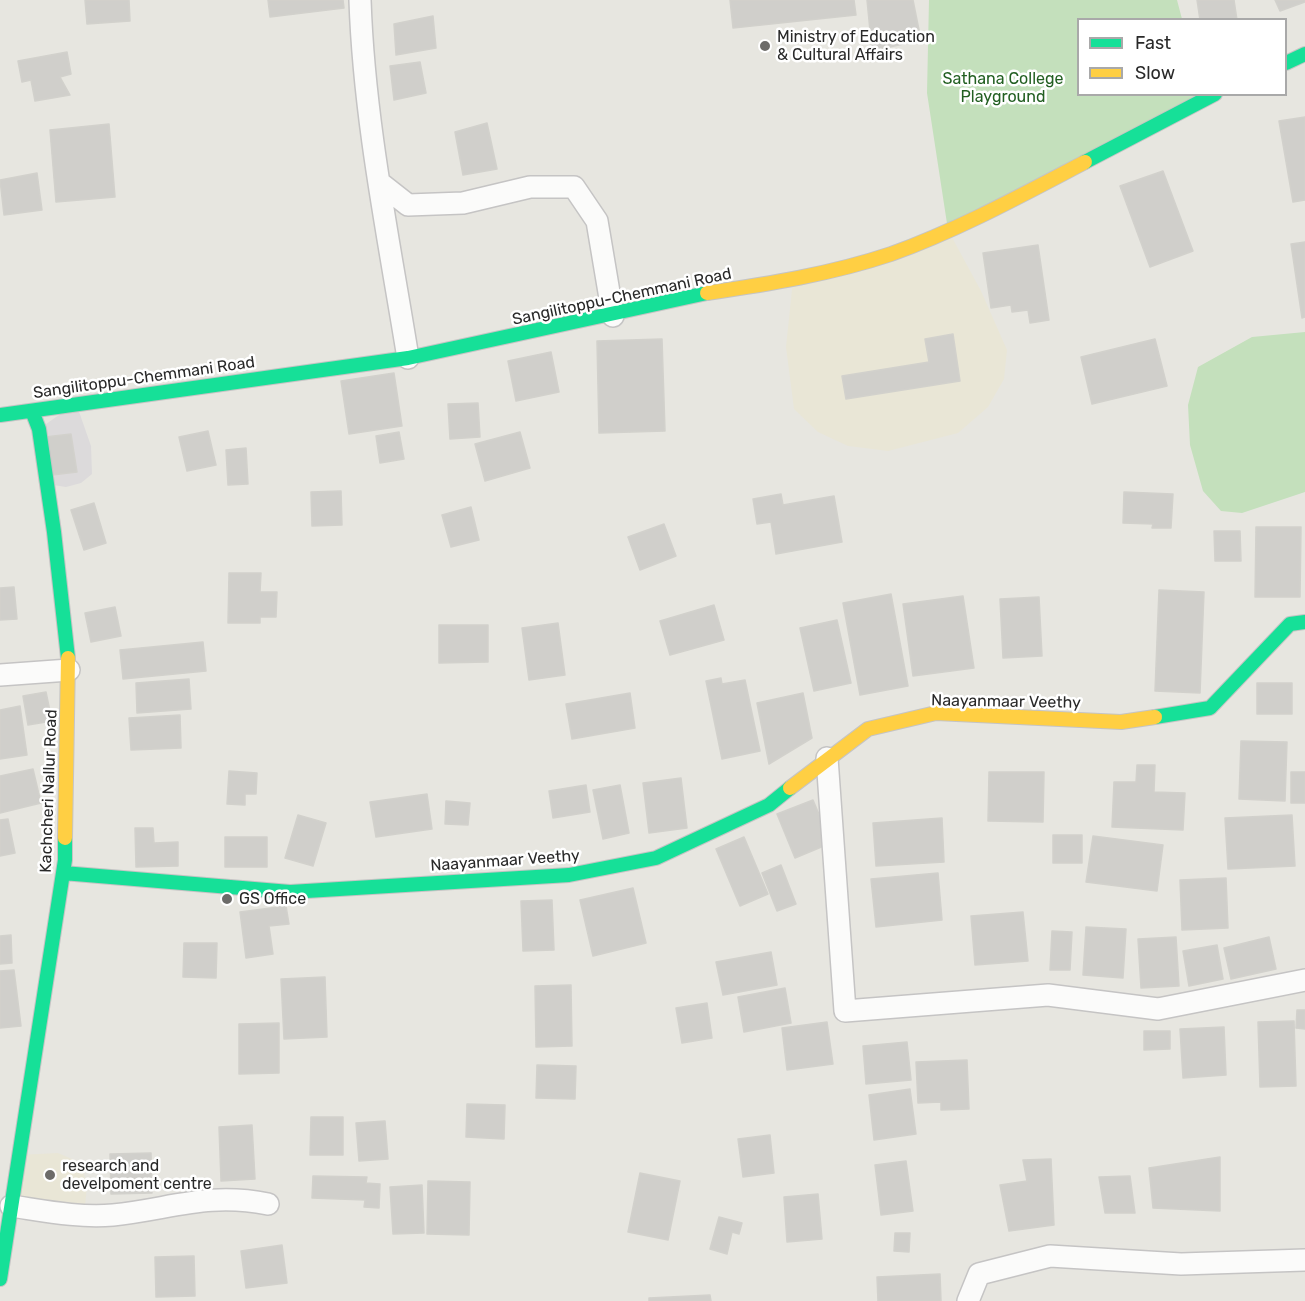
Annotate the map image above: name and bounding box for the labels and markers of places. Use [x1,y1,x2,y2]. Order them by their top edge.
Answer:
place label: Ministry of Education & Cultural Affairs [777,27,935,65]
marker: Ministry of Education & Cultural Affairs [758,39,772,53]
place label: GS Office [239,889,306,909]
marker: GS Office [220,892,234,906]
place label: research and develpoment centre [62,1156,212,1194]
marker: research and develpoment centre [43,1168,57,1182]

